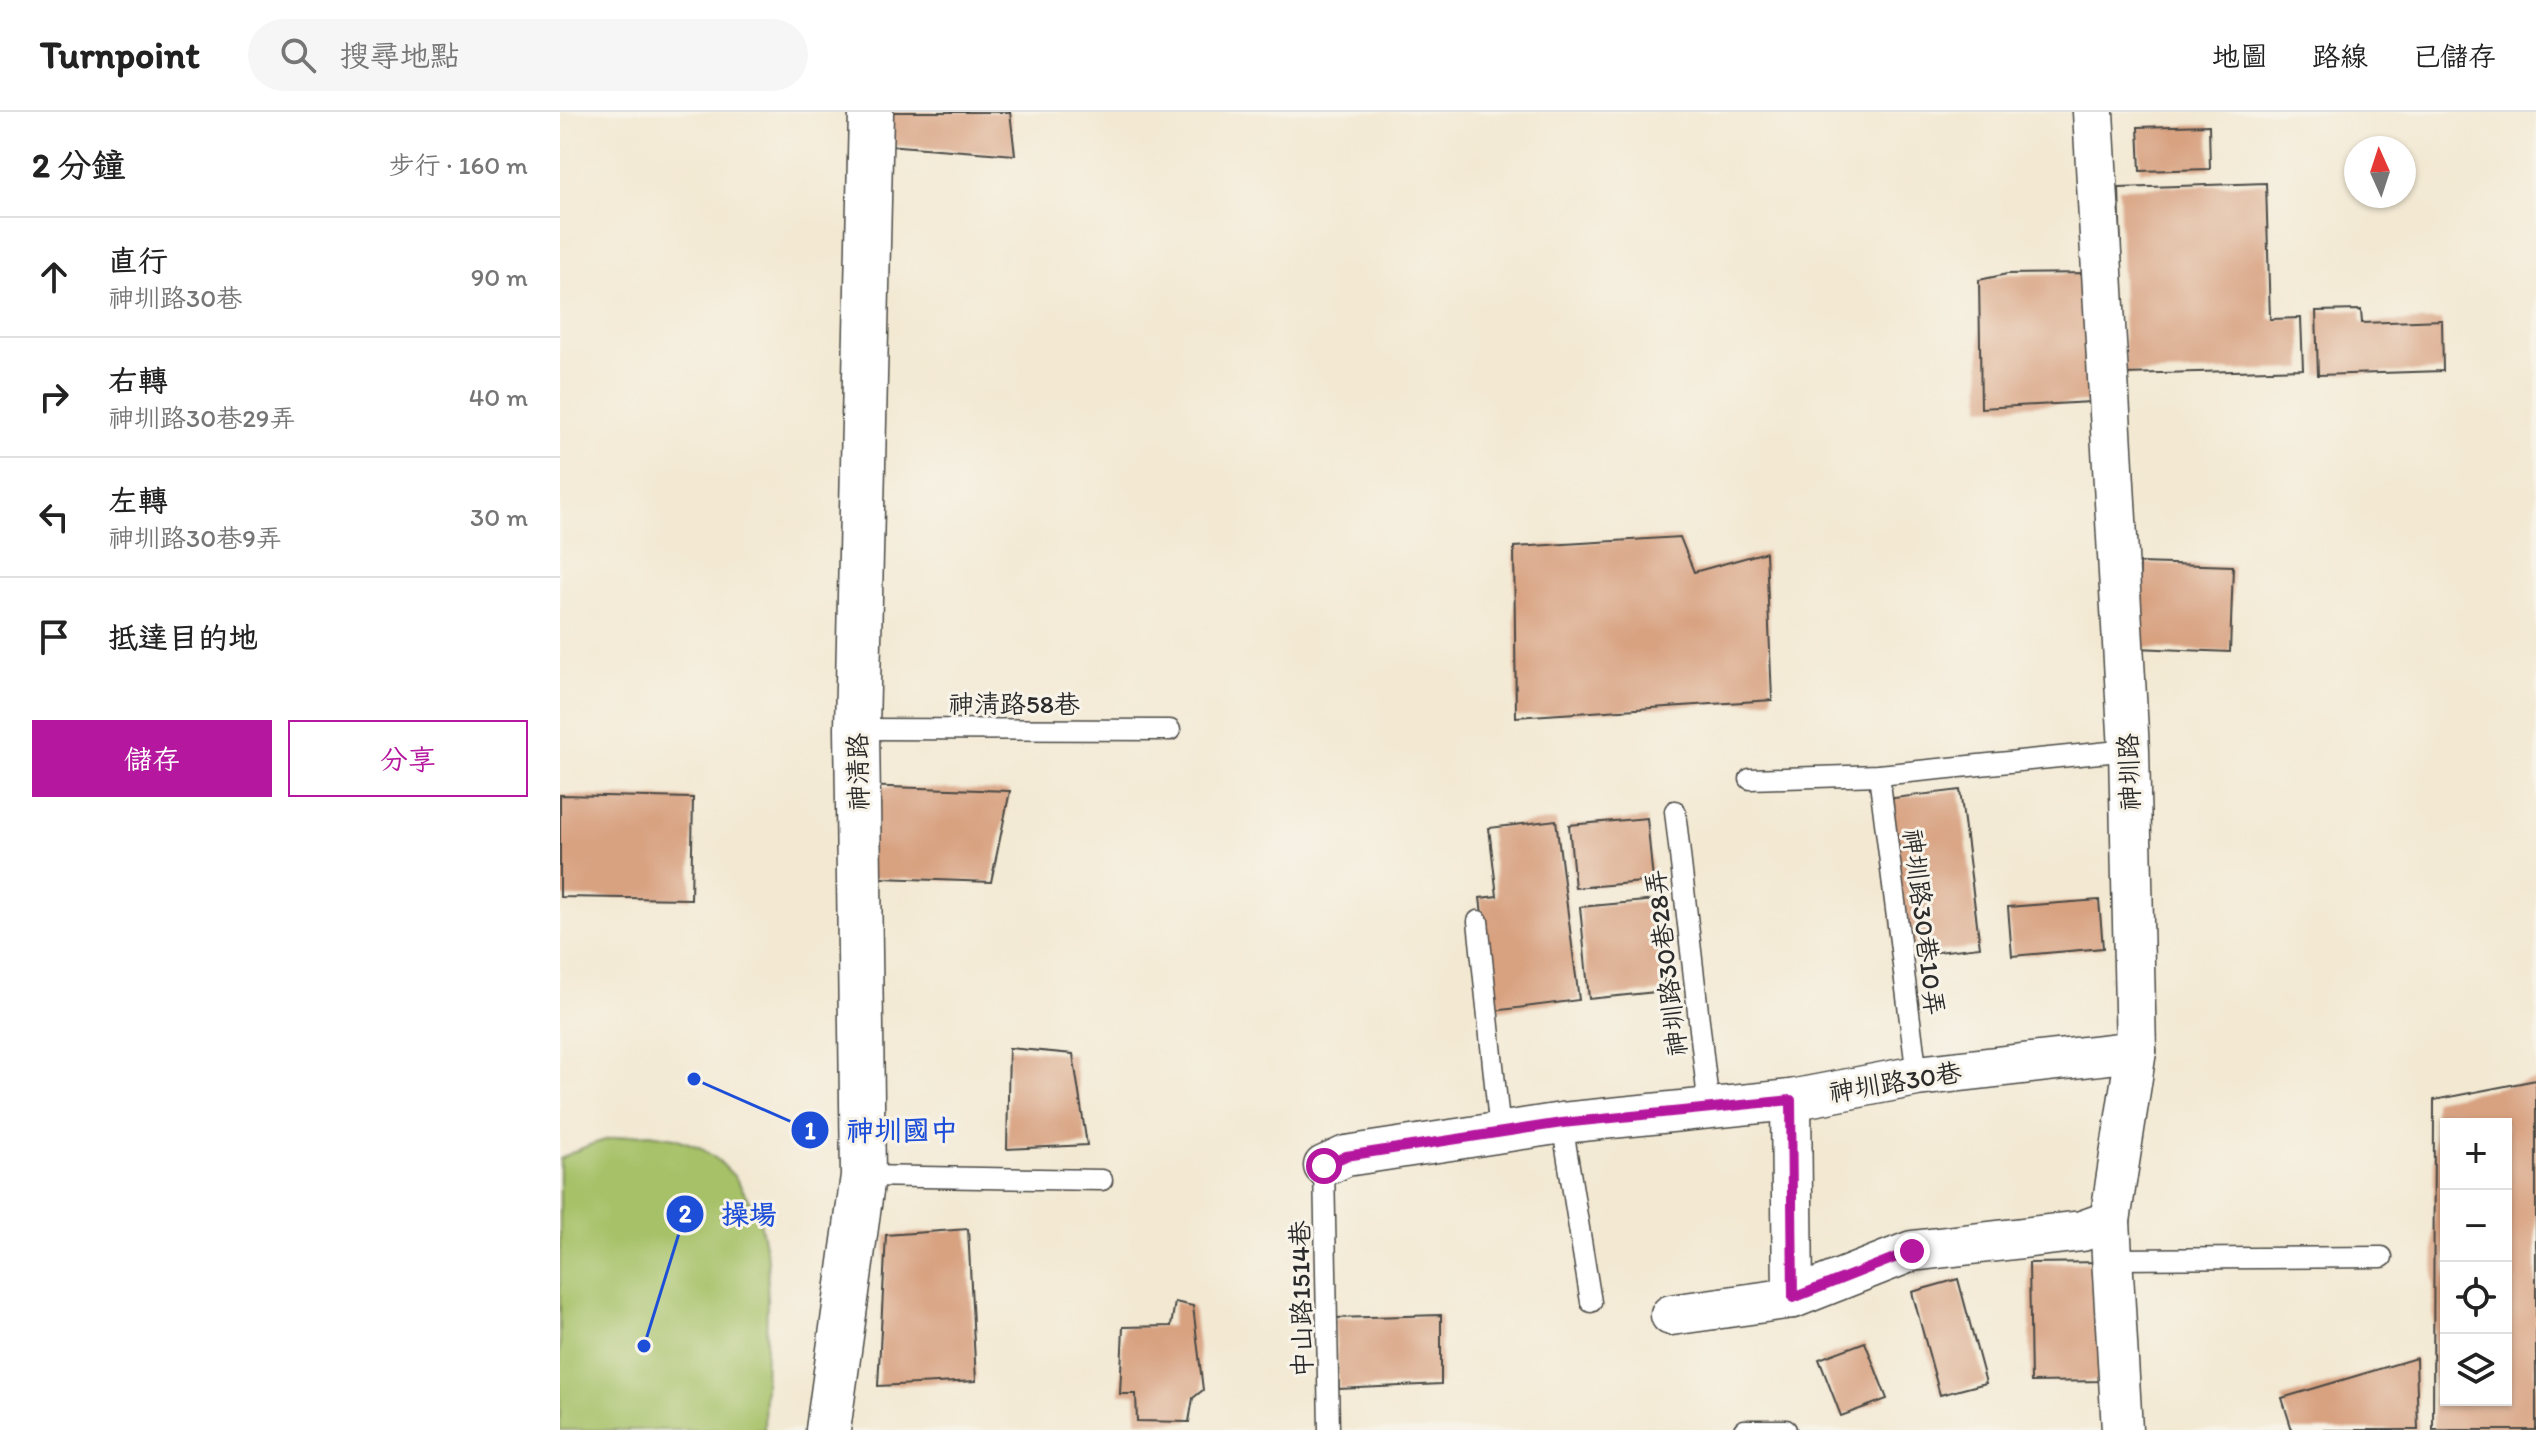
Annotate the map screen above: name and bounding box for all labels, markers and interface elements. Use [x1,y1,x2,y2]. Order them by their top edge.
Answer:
search box [248,19,808,91]
text: Turnpoint [40,32,200,78]
icon: search [276,33,320,77]
text: 搜尋地點 [340,37,460,74]
text: 地圖 [2212,39,2268,73]
text: 路線 [2312,39,2368,73]
text: 已儲存 [2412,39,2496,73]
north arrow [2344,136,2416,208]
text: 2 分鐘 [32,145,126,186]
text: 步行 · 160 m [389,149,528,181]
text: 直行 [108,242,168,279]
icon: ahead [32,255,76,299]
text: 90 m [471,261,528,293]
text: 神圳路30巷 [108,282,242,314]
text: 右轉 [108,362,168,399]
icon: right [32,375,76,419]
text: 40 m [469,381,528,413]
text: 神圳路30巷29弄 [108,402,295,434]
text: 左轉 [108,482,168,519]
icon: left [32,495,76,539]
text: 30 m [470,501,528,533]
text: 神圳路30巷9弄 [108,522,282,554]
icon: arrive [32,615,76,659]
text: 抵達目的地 [108,619,258,656]
street label: 神清路58巷 [948,688,1080,720]
button: 儲存 [32,720,272,797]
button: 分享 [288,720,528,797]
street label: 神圳路 [2112,732,2146,812]
street label: 神清路 [841,733,875,811]
street label: 神圳路30巷10弄 [1897,827,1951,1017]
street label: 神圳路30巷28弄 [1639,868,1693,1058]
street label: 神圳路30巷 [1826,1056,1964,1108]
callout: 神圳國中 [790,1104,974,1156]
text: 神圳國中 [846,1113,958,1147]
text: 1 [804,1116,816,1145]
map controls [2440,1118,2512,1406]
button: + [2440,1118,2512,1190]
route start [1306,1148,1342,1184]
callout: 操場 [665,1188,793,1240]
button: − [2440,1190,2512,1262]
text: 操場 [721,1197,777,1231]
text: 2 [679,1199,692,1228]
street label: 中山路1514巷 [1284,1220,1318,1378]
route end [1894,1233,1930,1269]
button: locate [2440,1262,2512,1334]
button: layers [2440,1334,2512,1406]

